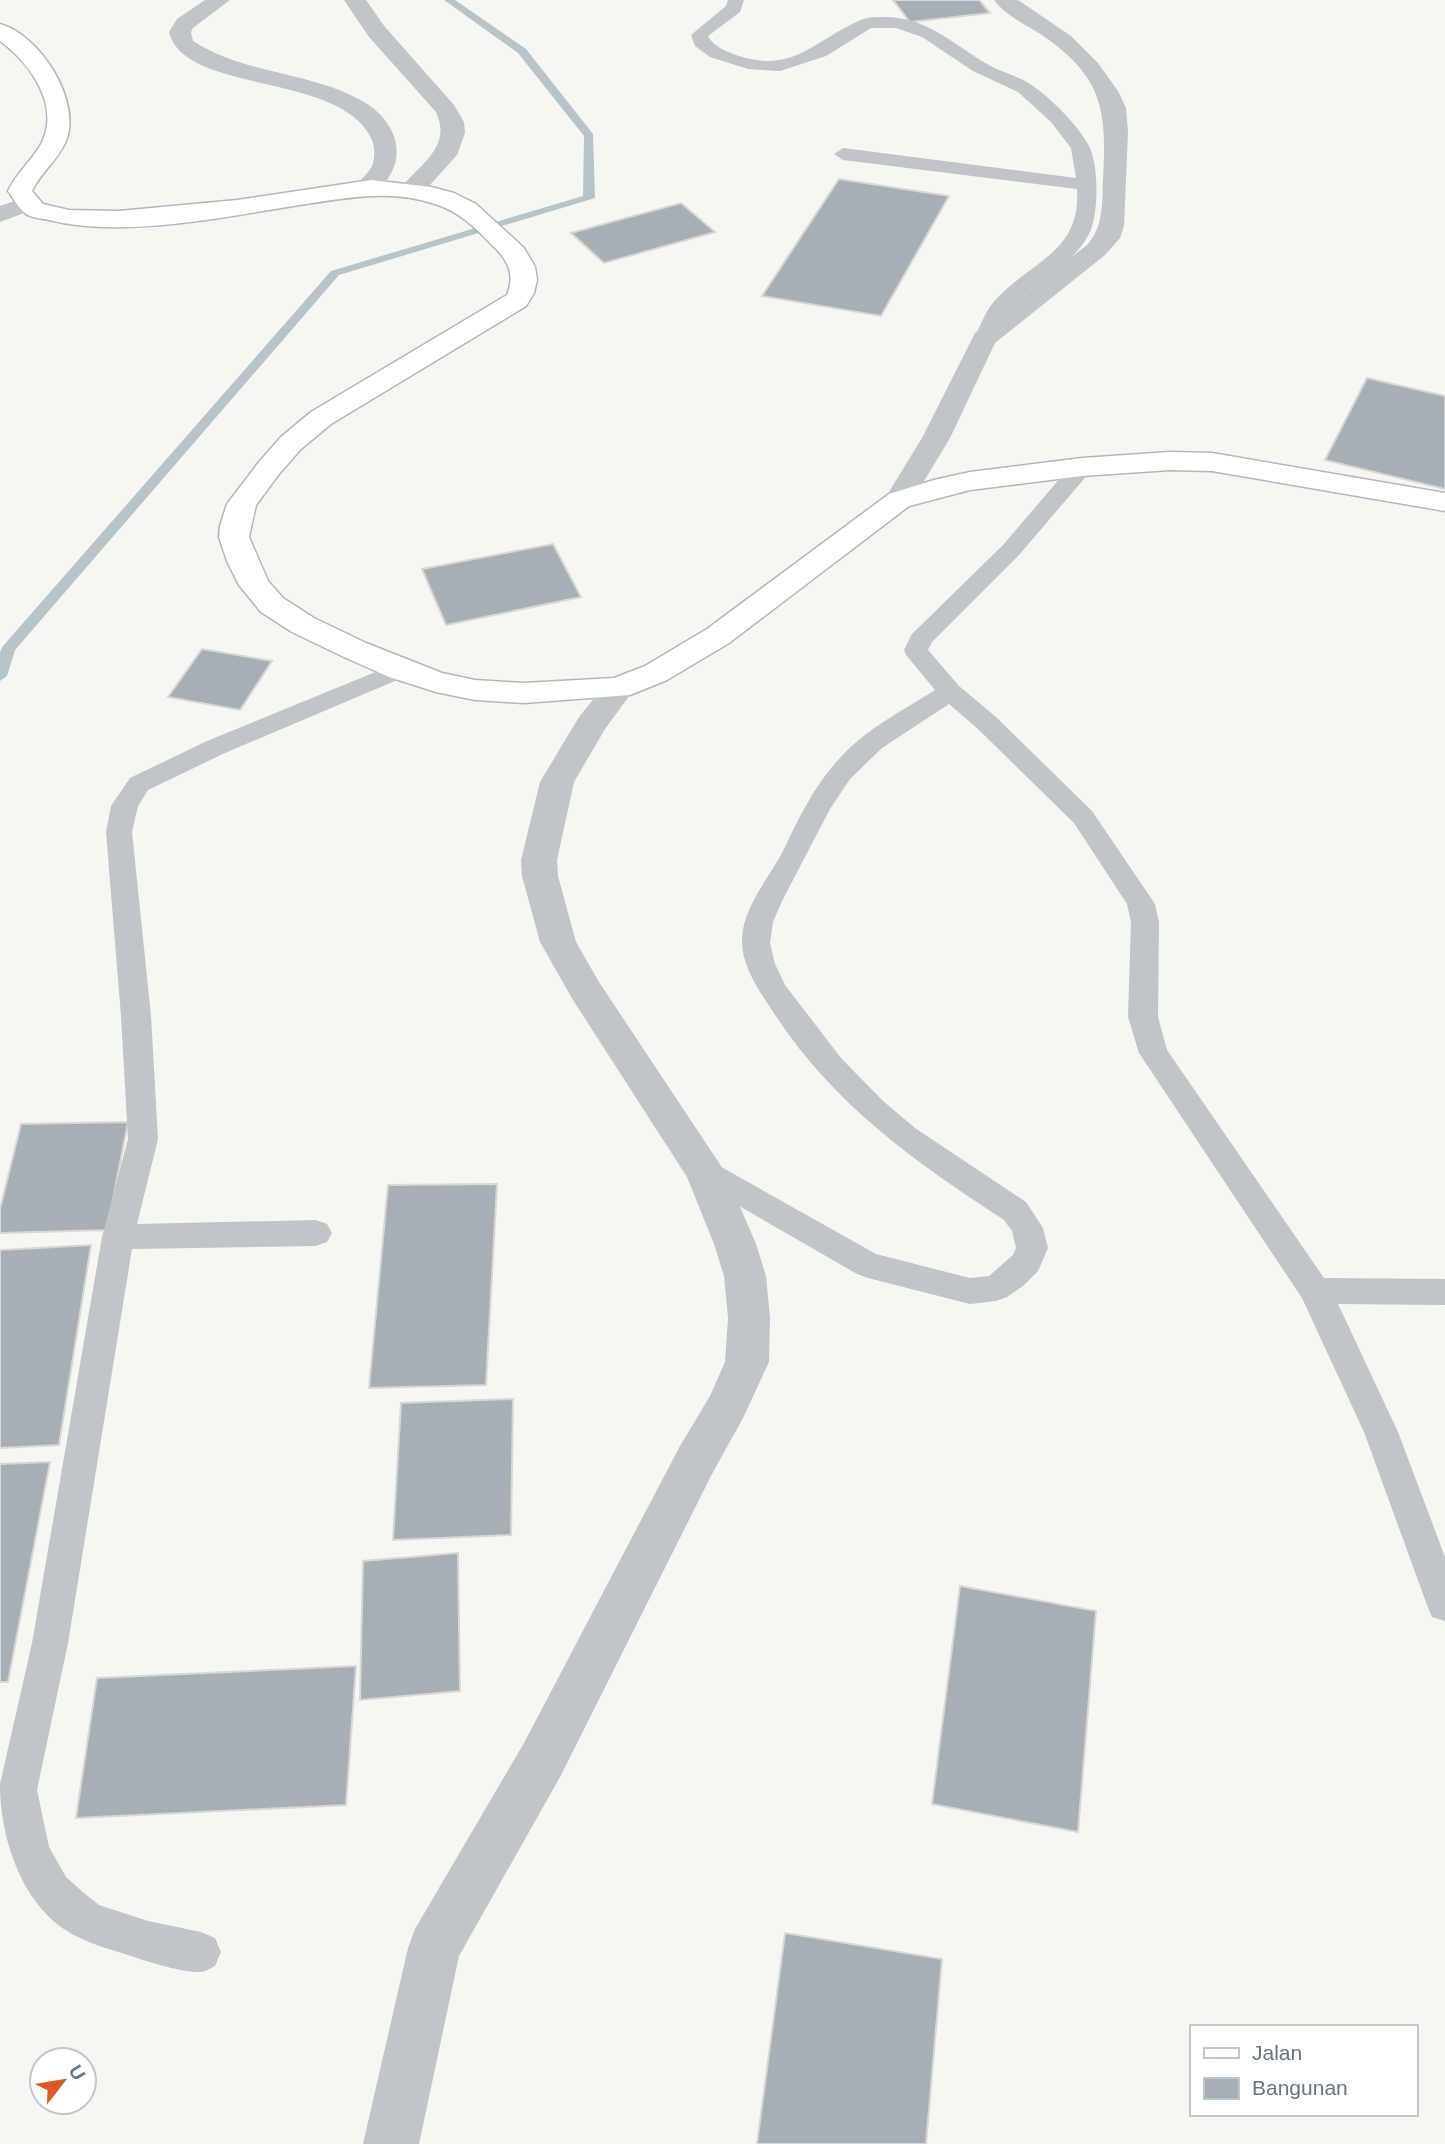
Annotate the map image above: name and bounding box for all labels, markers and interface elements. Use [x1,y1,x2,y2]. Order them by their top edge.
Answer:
legend [1190,2025,1417,2116]
text: Jalan [1252,2041,1302,2064]
north arrow [28,2046,98,2116]
text: U [65,2061,90,2084]
text: Bangunan [1252,2076,1348,2099]

